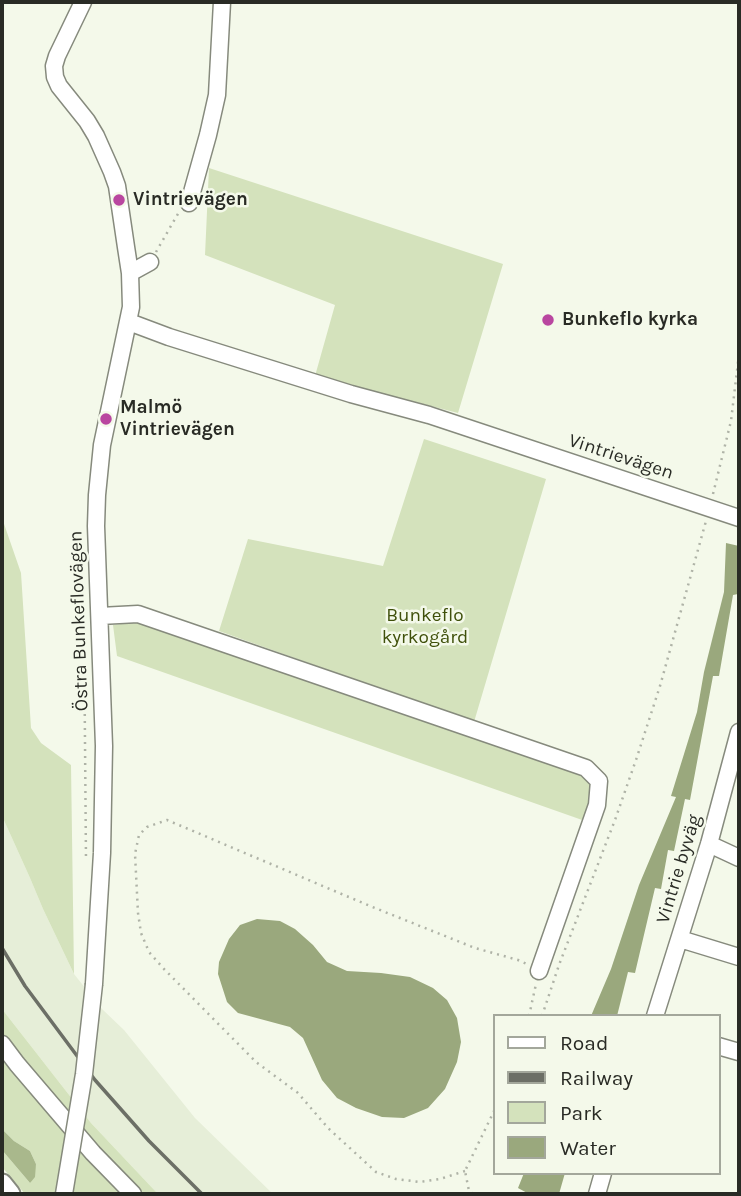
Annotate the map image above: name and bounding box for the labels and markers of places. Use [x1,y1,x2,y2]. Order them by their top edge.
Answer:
place label: Vintrievägen [133,189,248,211]
marker: Vintrievägen [111,192,127,208]
place label: Bunkeflo kyrka [562,309,698,331]
marker: Bunkeflo kyrka [540,312,556,328]
place label: Malmö Vintrievägen [120,397,235,441]
marker: Malmö Vintrievägen [98,411,114,427]

